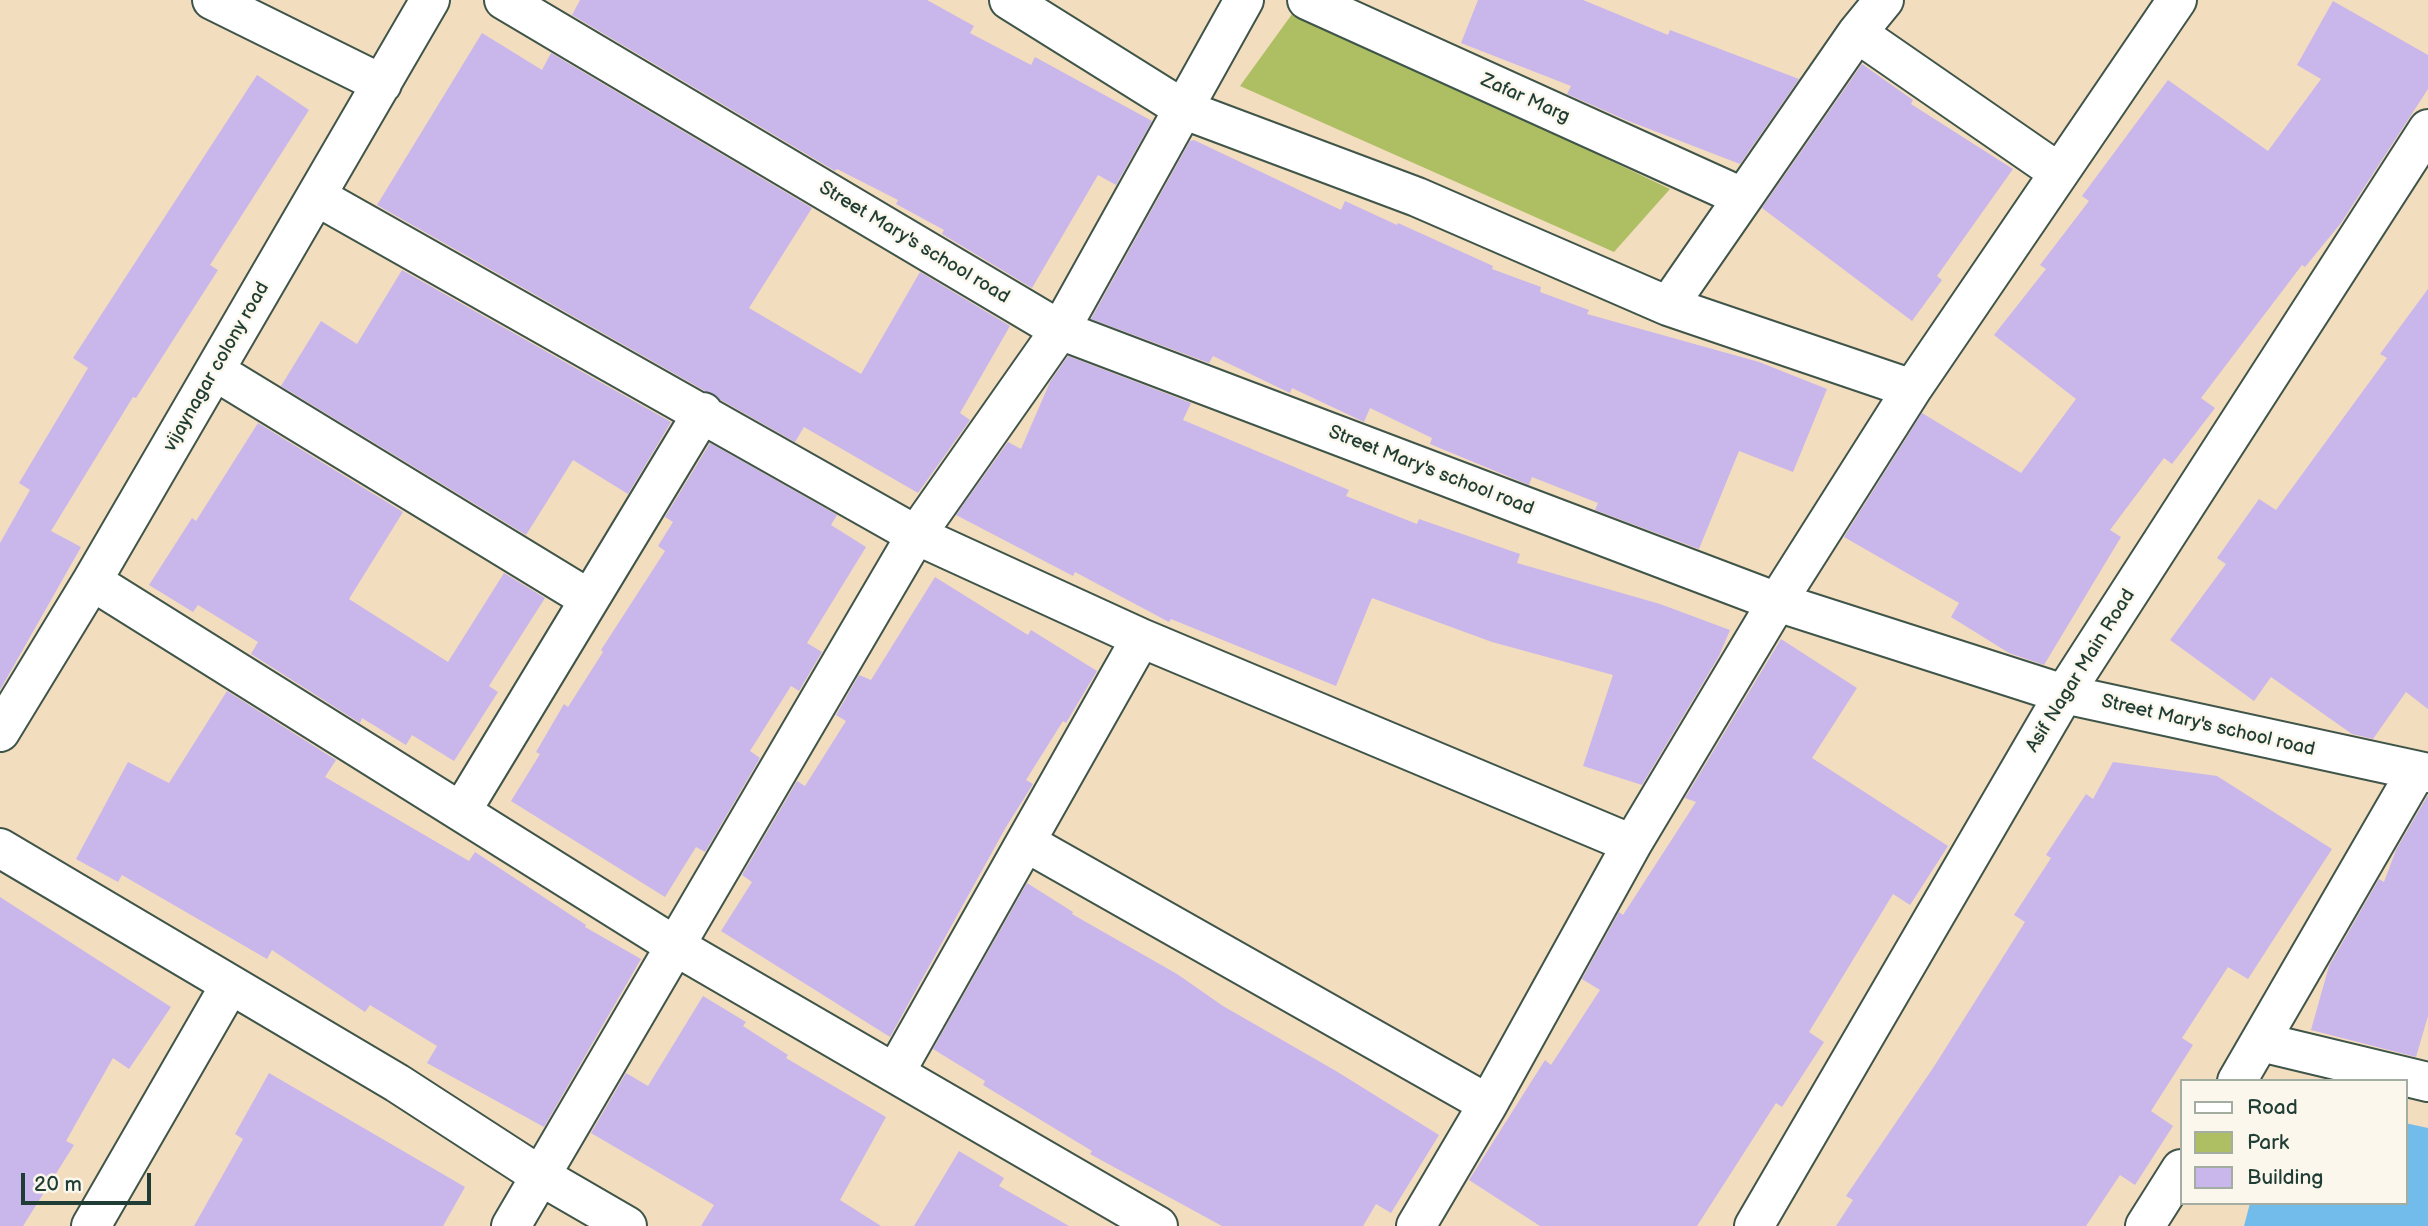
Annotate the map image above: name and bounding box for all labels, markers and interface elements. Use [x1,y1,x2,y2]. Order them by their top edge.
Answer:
street label: Zafar Marg [1477,69,1573,129]
street label: Street Mary's school road [815,177,1013,309]
street label: vijaynagar colony road [159,278,275,456]
street label: Street Mary's school road [1325,421,1537,521]
street label: Asif Nagar Main Road [2022,585,2140,757]
street label: Street Mary's school road [2099,690,2317,762]
legend [2180,1079,2407,1205]
text: Road [2247,1095,2298,1120]
text: Park [2247,1130,2289,1155]
scale bar [24,1160,154,1204]
text: Building [2247,1165,2323,1190]
text: 20 m [34,1172,82,1197]

